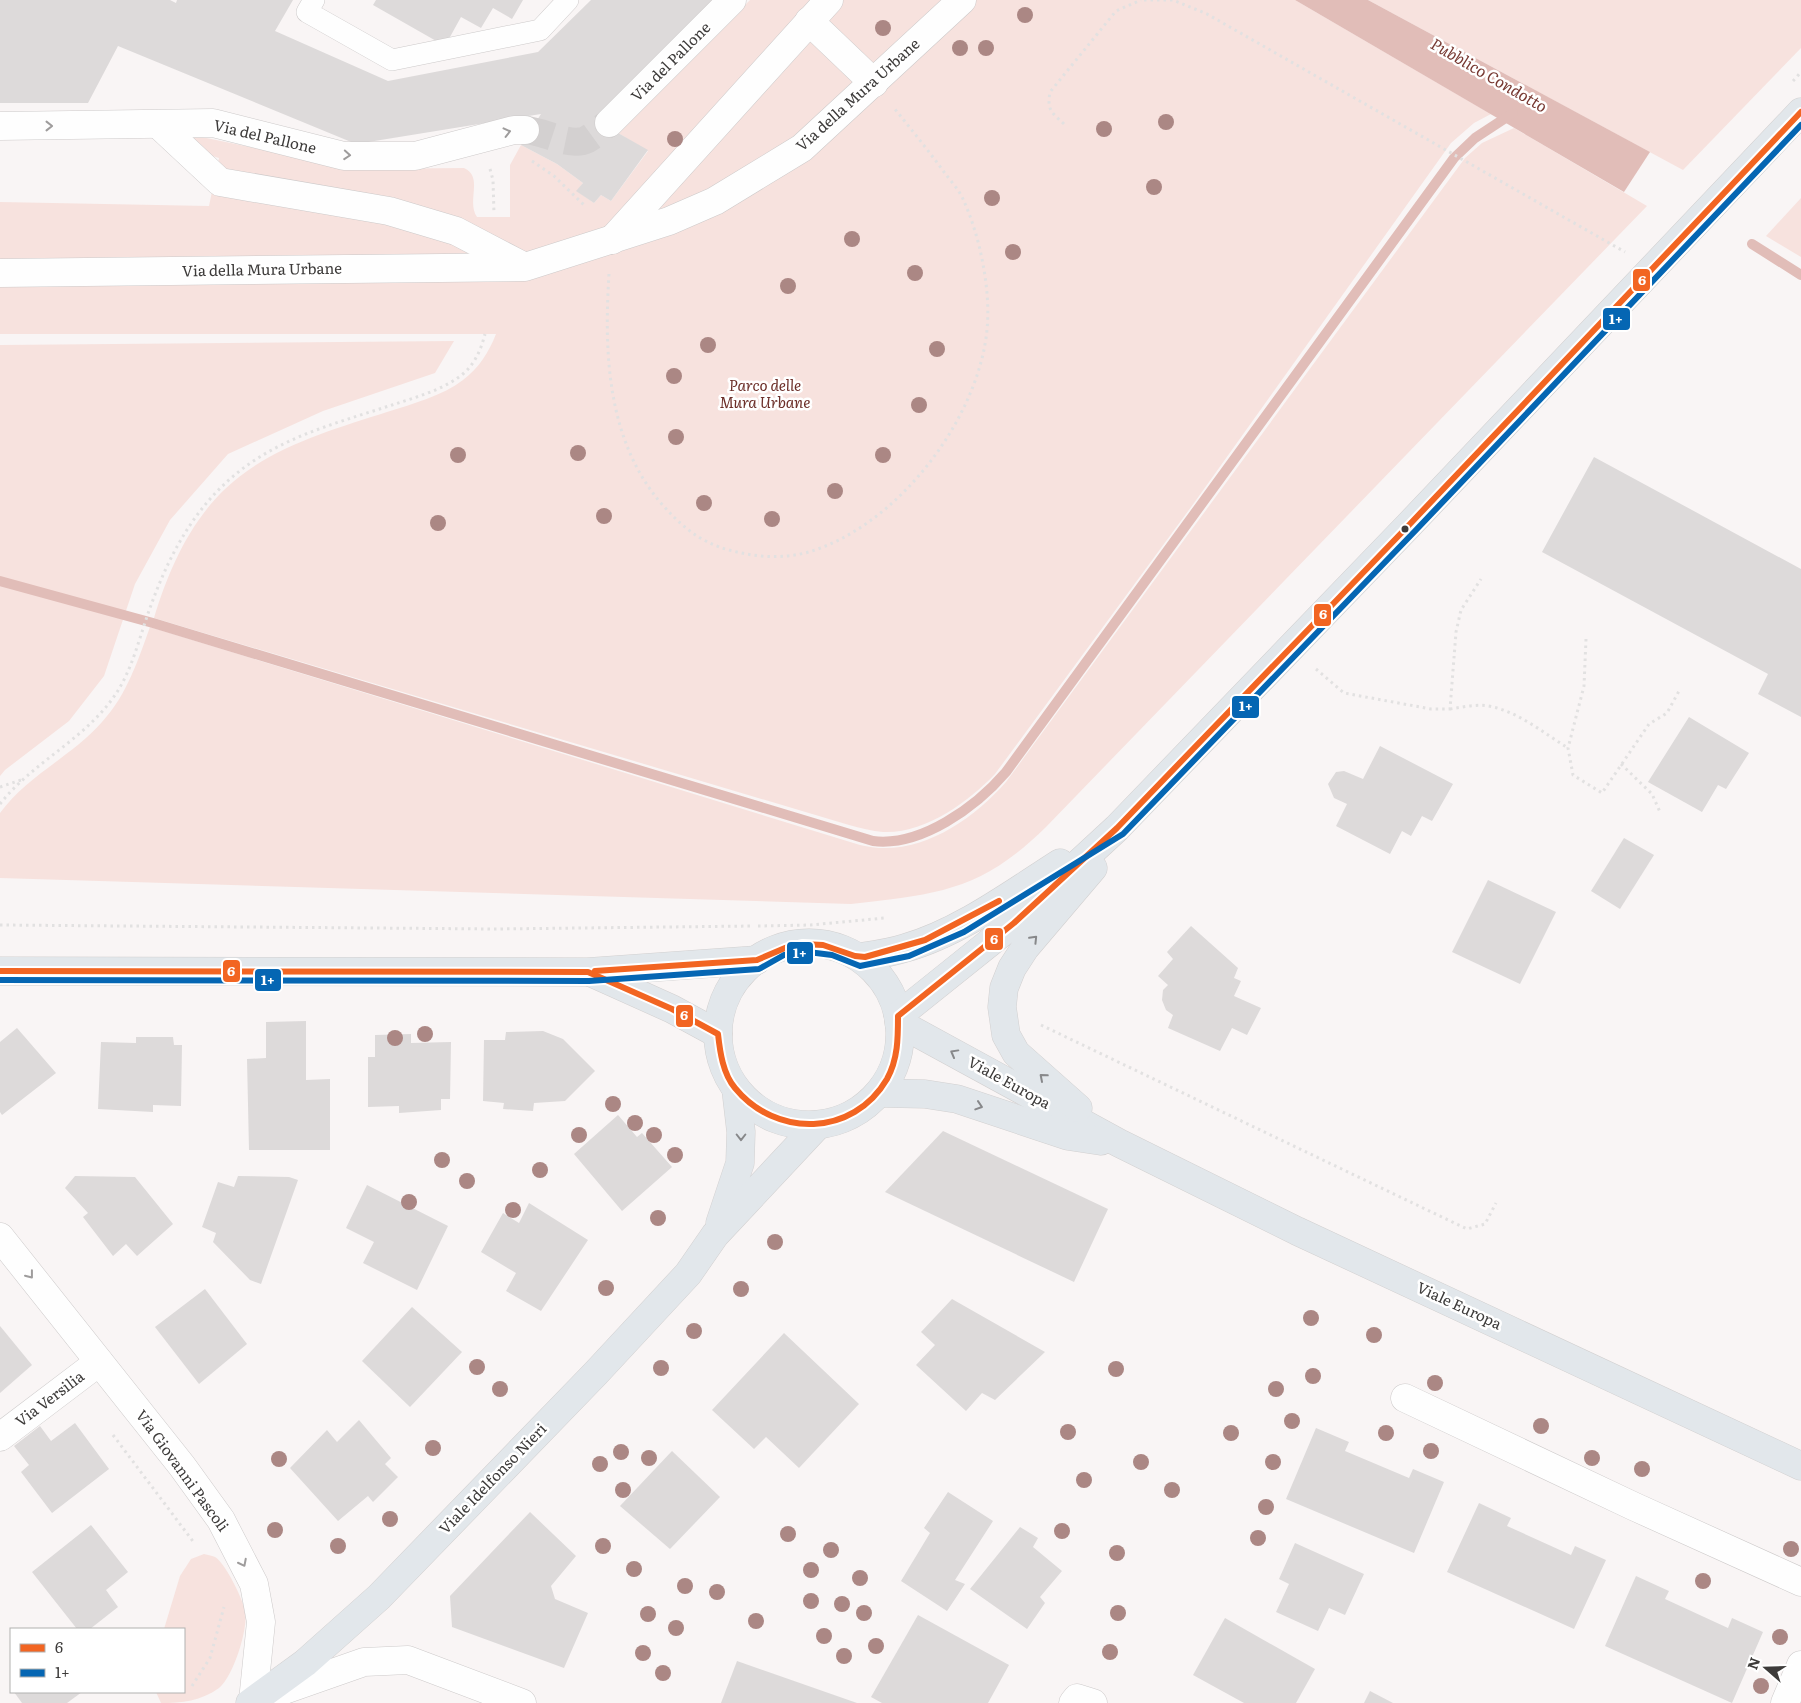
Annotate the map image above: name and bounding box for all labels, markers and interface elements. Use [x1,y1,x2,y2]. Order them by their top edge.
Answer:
street label: Via del Pallone [625,16,715,106]
water label: Pubblico Condotto [1427,31,1552,117]
street label: Via della Mura Urbane [790,32,924,156]
street label: Via del Pallone [212,113,319,159]
one-way arrow [45,121,53,131]
one-way arrow [502,127,511,138]
one-way arrow [344,149,352,160]
street label: Via della Mura Urbane [182,256,342,281]
line badge: 6 [1632,268,1651,292]
text: 6 [1638,269,1646,289]
line badge: 1+ [1602,307,1631,331]
text: 1+ [1609,308,1623,328]
park label: Parco delle Mura Urbane [720,373,810,413]
unlabelled marker [1400,524,1410,534]
line badge: 6 [1313,603,1332,627]
text: 6 [1319,603,1327,623]
line badge: 1+ [1231,695,1260,719]
text: 1+ [1239,695,1253,715]
line badge: 6 [984,927,1004,951]
text: 6 [990,928,998,948]
one-way arrow [1028,935,1037,944]
line badge: 1+ [786,941,814,965]
text: 1+ [793,942,807,962]
line badge: 6 [222,959,241,983]
text: 6 [227,960,235,980]
line badge: 1+ [254,968,282,992]
text: 1+ [261,969,275,989]
line badge: 6 [675,1004,694,1028]
text: 6 [680,1004,688,1024]
one-way arrow [950,1049,959,1059]
street label: Viale Europa [964,1049,1056,1114]
one-way arrow [1039,1074,1048,1083]
one-way arrow [975,1101,983,1111]
one-way arrow [736,1134,746,1141]
one-way arrow [25,1269,33,1278]
street label: Viale Europa [1413,1275,1507,1335]
street label: Via Versilia [10,1364,89,1431]
street label: Via Giovanni Pascoli [131,1404,235,1536]
street label: Viale Idelfonso Nieri [433,1417,551,1539]
one-way arrow [237,1558,247,1567]
legend [10,1628,185,1693]
text: 6 [55,1635,63,1658]
north arrow [1741,1643,1791,1693]
text: N [1741,1654,1764,1672]
text: 1+ [55,1660,70,1683]

